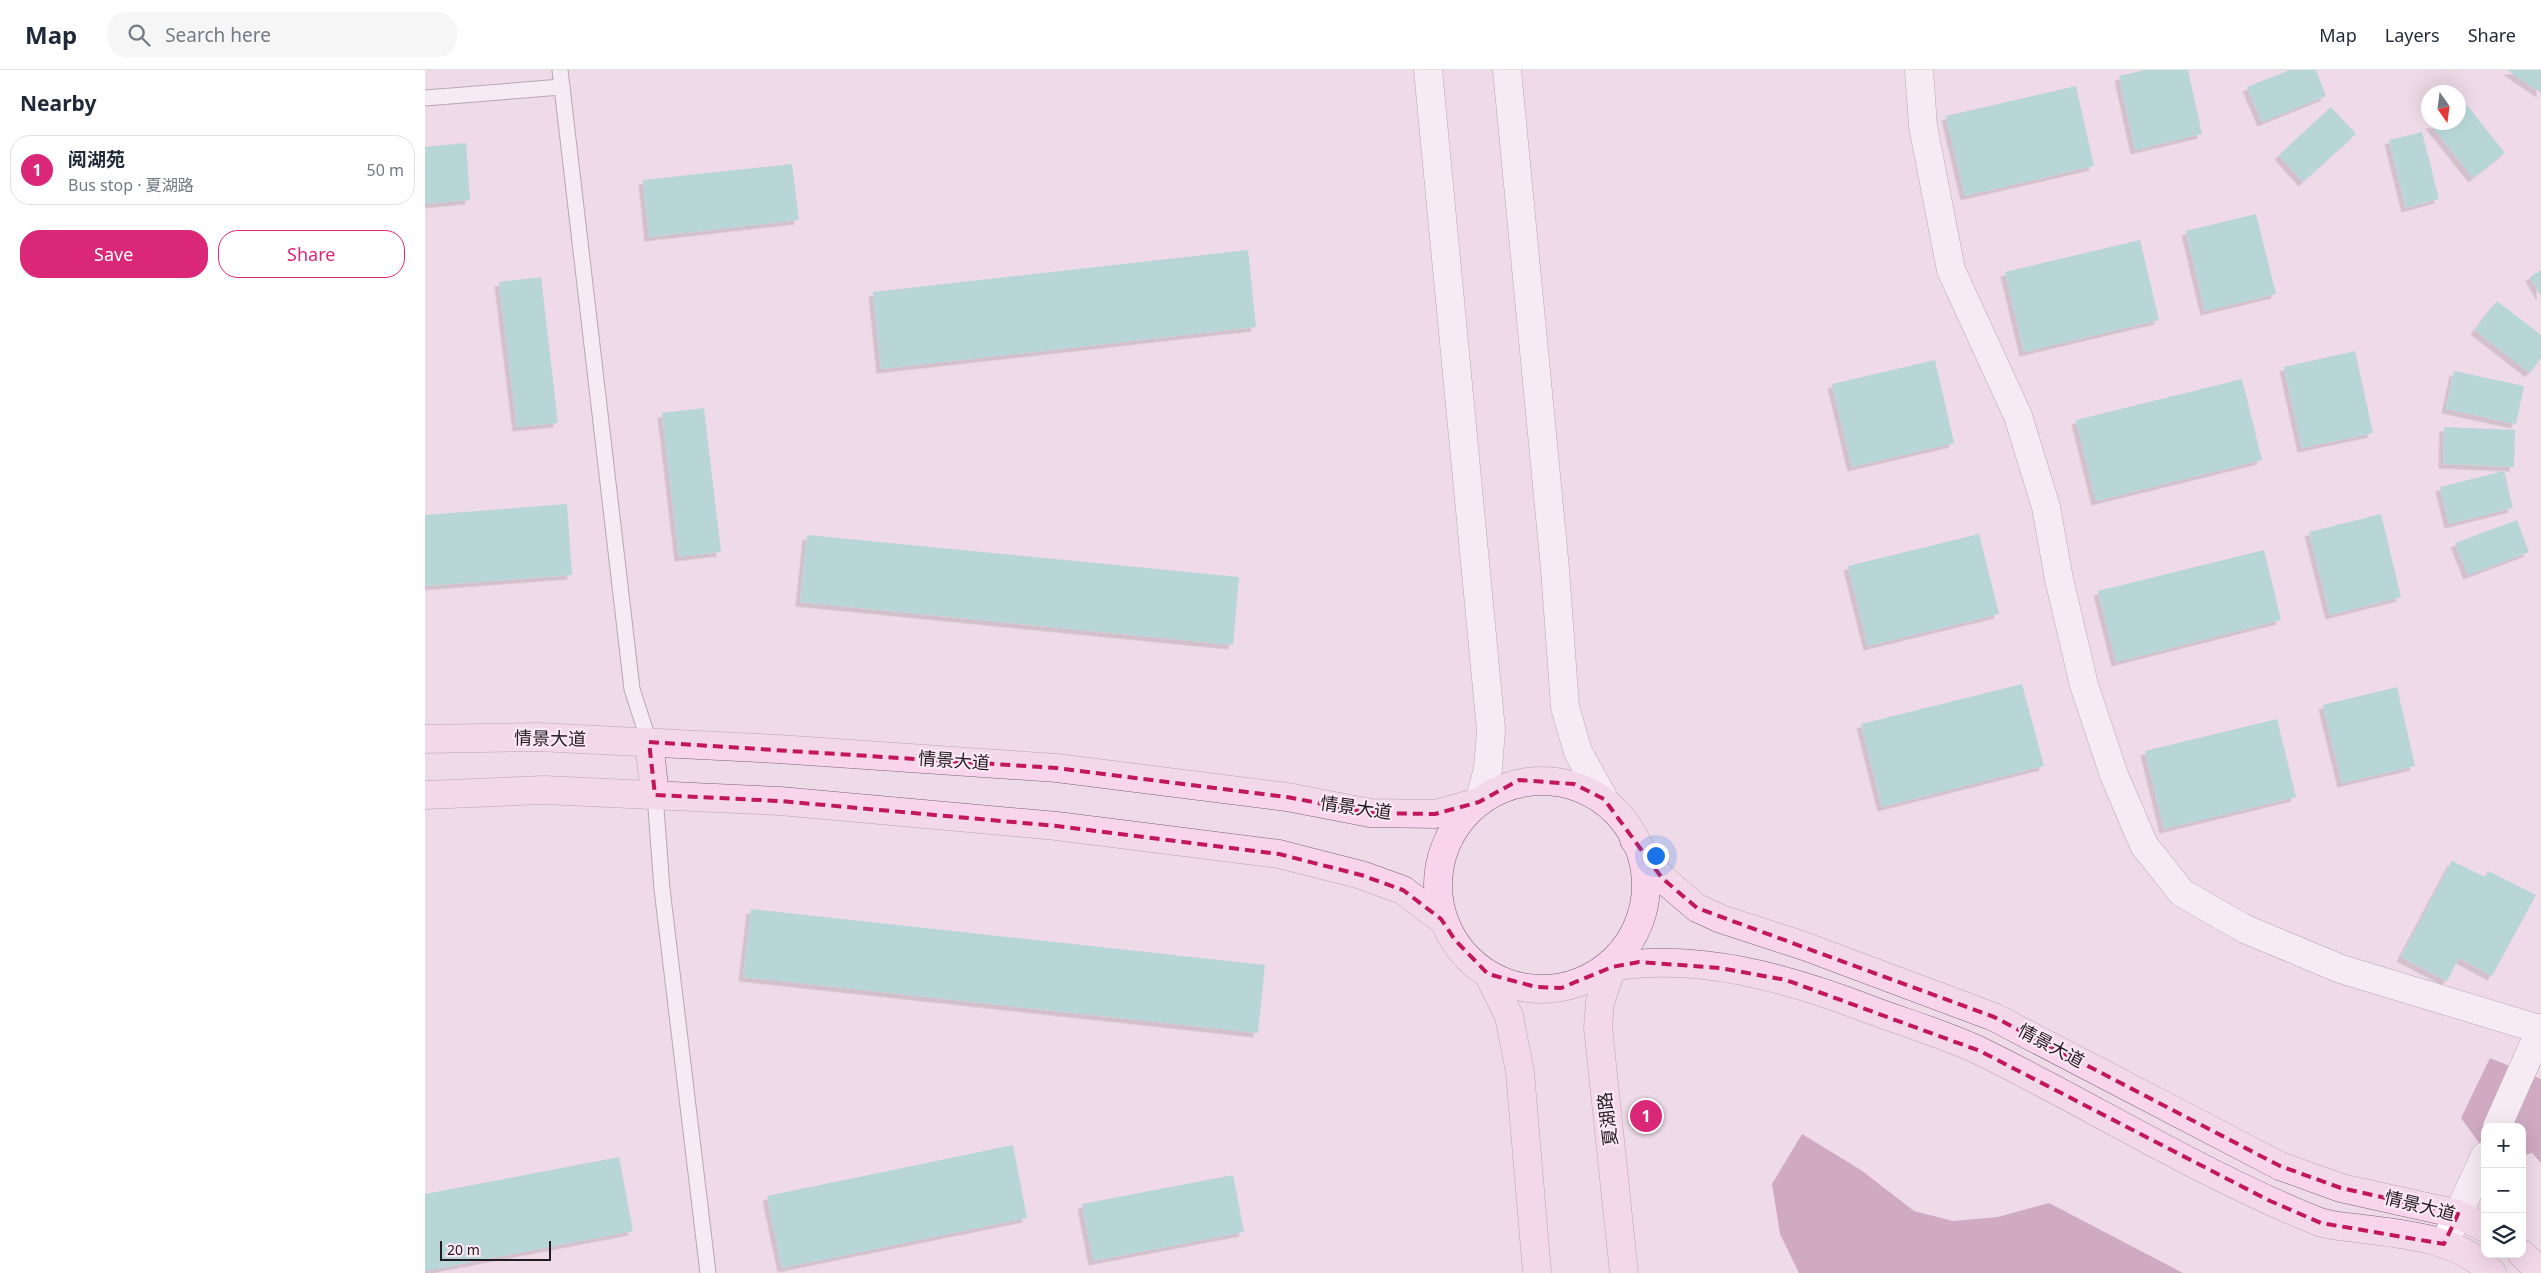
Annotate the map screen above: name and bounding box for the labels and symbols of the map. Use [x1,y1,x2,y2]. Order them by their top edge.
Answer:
north arrow [2421,85,2466,130]
street label: 情景大道 [514,725,586,751]
street label: 情景大道 [917,746,991,774]
street label: 情景大道 [1319,790,1393,824]
your location [1643,843,1669,869]
street label: 情景大道 [2014,1018,2089,1073]
street label: 夏湖路 [1592,1091,1622,1147]
pin: 1 [1630,1097,1662,1135]
street label: 情景大道 [2382,1185,2458,1225]
scale bar [440,1238,551,1261]

